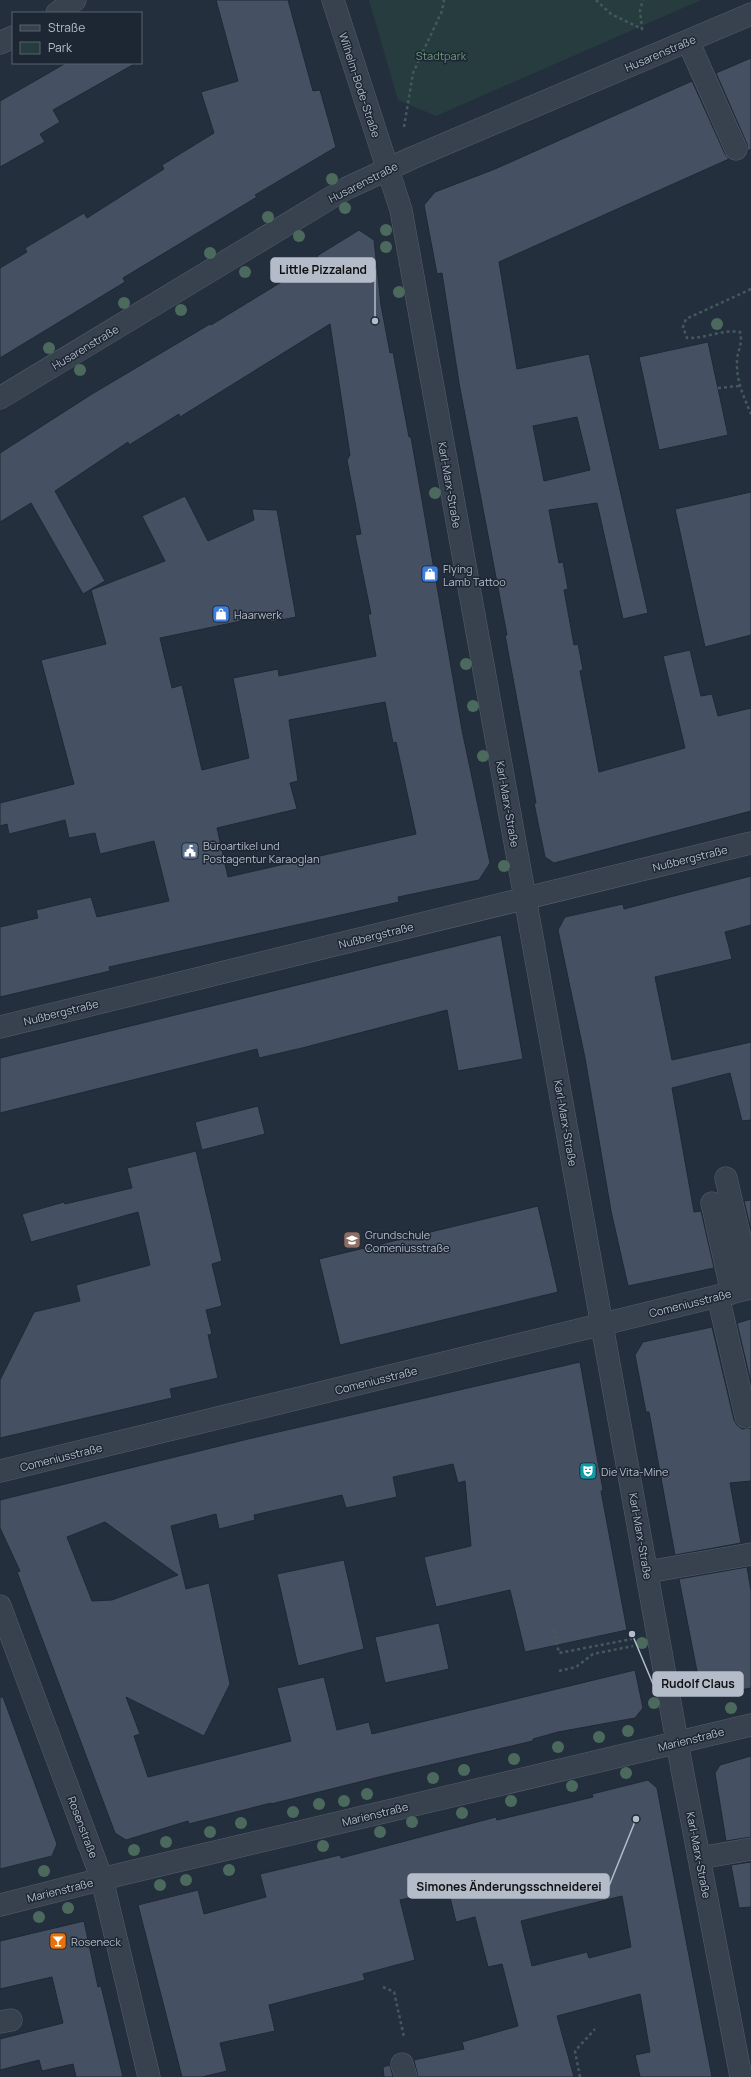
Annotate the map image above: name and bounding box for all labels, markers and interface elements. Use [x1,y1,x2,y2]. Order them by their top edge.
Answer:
legend [12,12,142,64]
text: Straße [48,19,85,36]
street label: Wilhelm-Bode-Straße [336,31,384,140]
street label: Husarenstraße [622,31,698,75]
text: Park [48,39,73,56]
park label: Stadtpark [416,48,467,63]
street label: Husarenstraße [326,158,401,206]
callout: Little Pizzaland [271,258,375,282]
text: Little Pizzaland [279,261,367,278]
street label: Husarenstraße [49,321,122,373]
street label: Karl-Marx-Straße [435,441,465,530]
place label: Flying Lamb Tattoo [443,561,506,589]
shop icon: Flying Lamb Tattoo [420,564,440,584]
shop icon: Haarwerk [211,604,231,624]
place label: Haarwerk [234,607,282,622]
street label: Karl-Marx-Straße [493,760,523,849]
place label: Büroartikel und Postagentur Karaoglan [203,838,320,866]
public building icon: Büroartikel und Postagentur Karaoglan [180,841,200,861]
street label: Nußbergstraße [651,841,730,875]
street label: Nußbergstraße [337,918,416,952]
street label: Nußbergstraße [22,995,101,1029]
street label: Karl-Marx-Straße [551,1079,581,1168]
place label: Grundschule Comeniusstraße [365,1227,450,1255]
school or university icon: Grundschule Comeniusstraße [342,1230,362,1250]
street label: Comeniusstraße [647,1285,733,1320]
street label: Comeniusstraße [333,1362,419,1397]
street label: Comeniusstraße [18,1439,104,1474]
theatre icon: Die Vita-Mine [578,1461,598,1481]
place label: Die Vita-Mine [601,1464,669,1479]
street label: Karl-Marx-Straße [626,1492,656,1581]
callout: Rudolf Claus [653,1672,743,1696]
text: Rudolf Claus [661,1675,735,1692]
street label: Marienstraße [656,1723,726,1754]
street label: Rosenstraße [64,1794,102,1861]
street label: Marienstraße [340,1798,410,1829]
street label: Karl-Marx-Straße [683,1811,715,1900]
street label: Marienstraße [25,1874,95,1905]
callout: Simones Änderungsschneiderei [408,1874,609,1898]
text: Simones Änderungsschneiderei [416,1878,602,1895]
bar icon: Roseneck [48,1931,68,1951]
place label: Roseneck [71,1934,121,1949]

